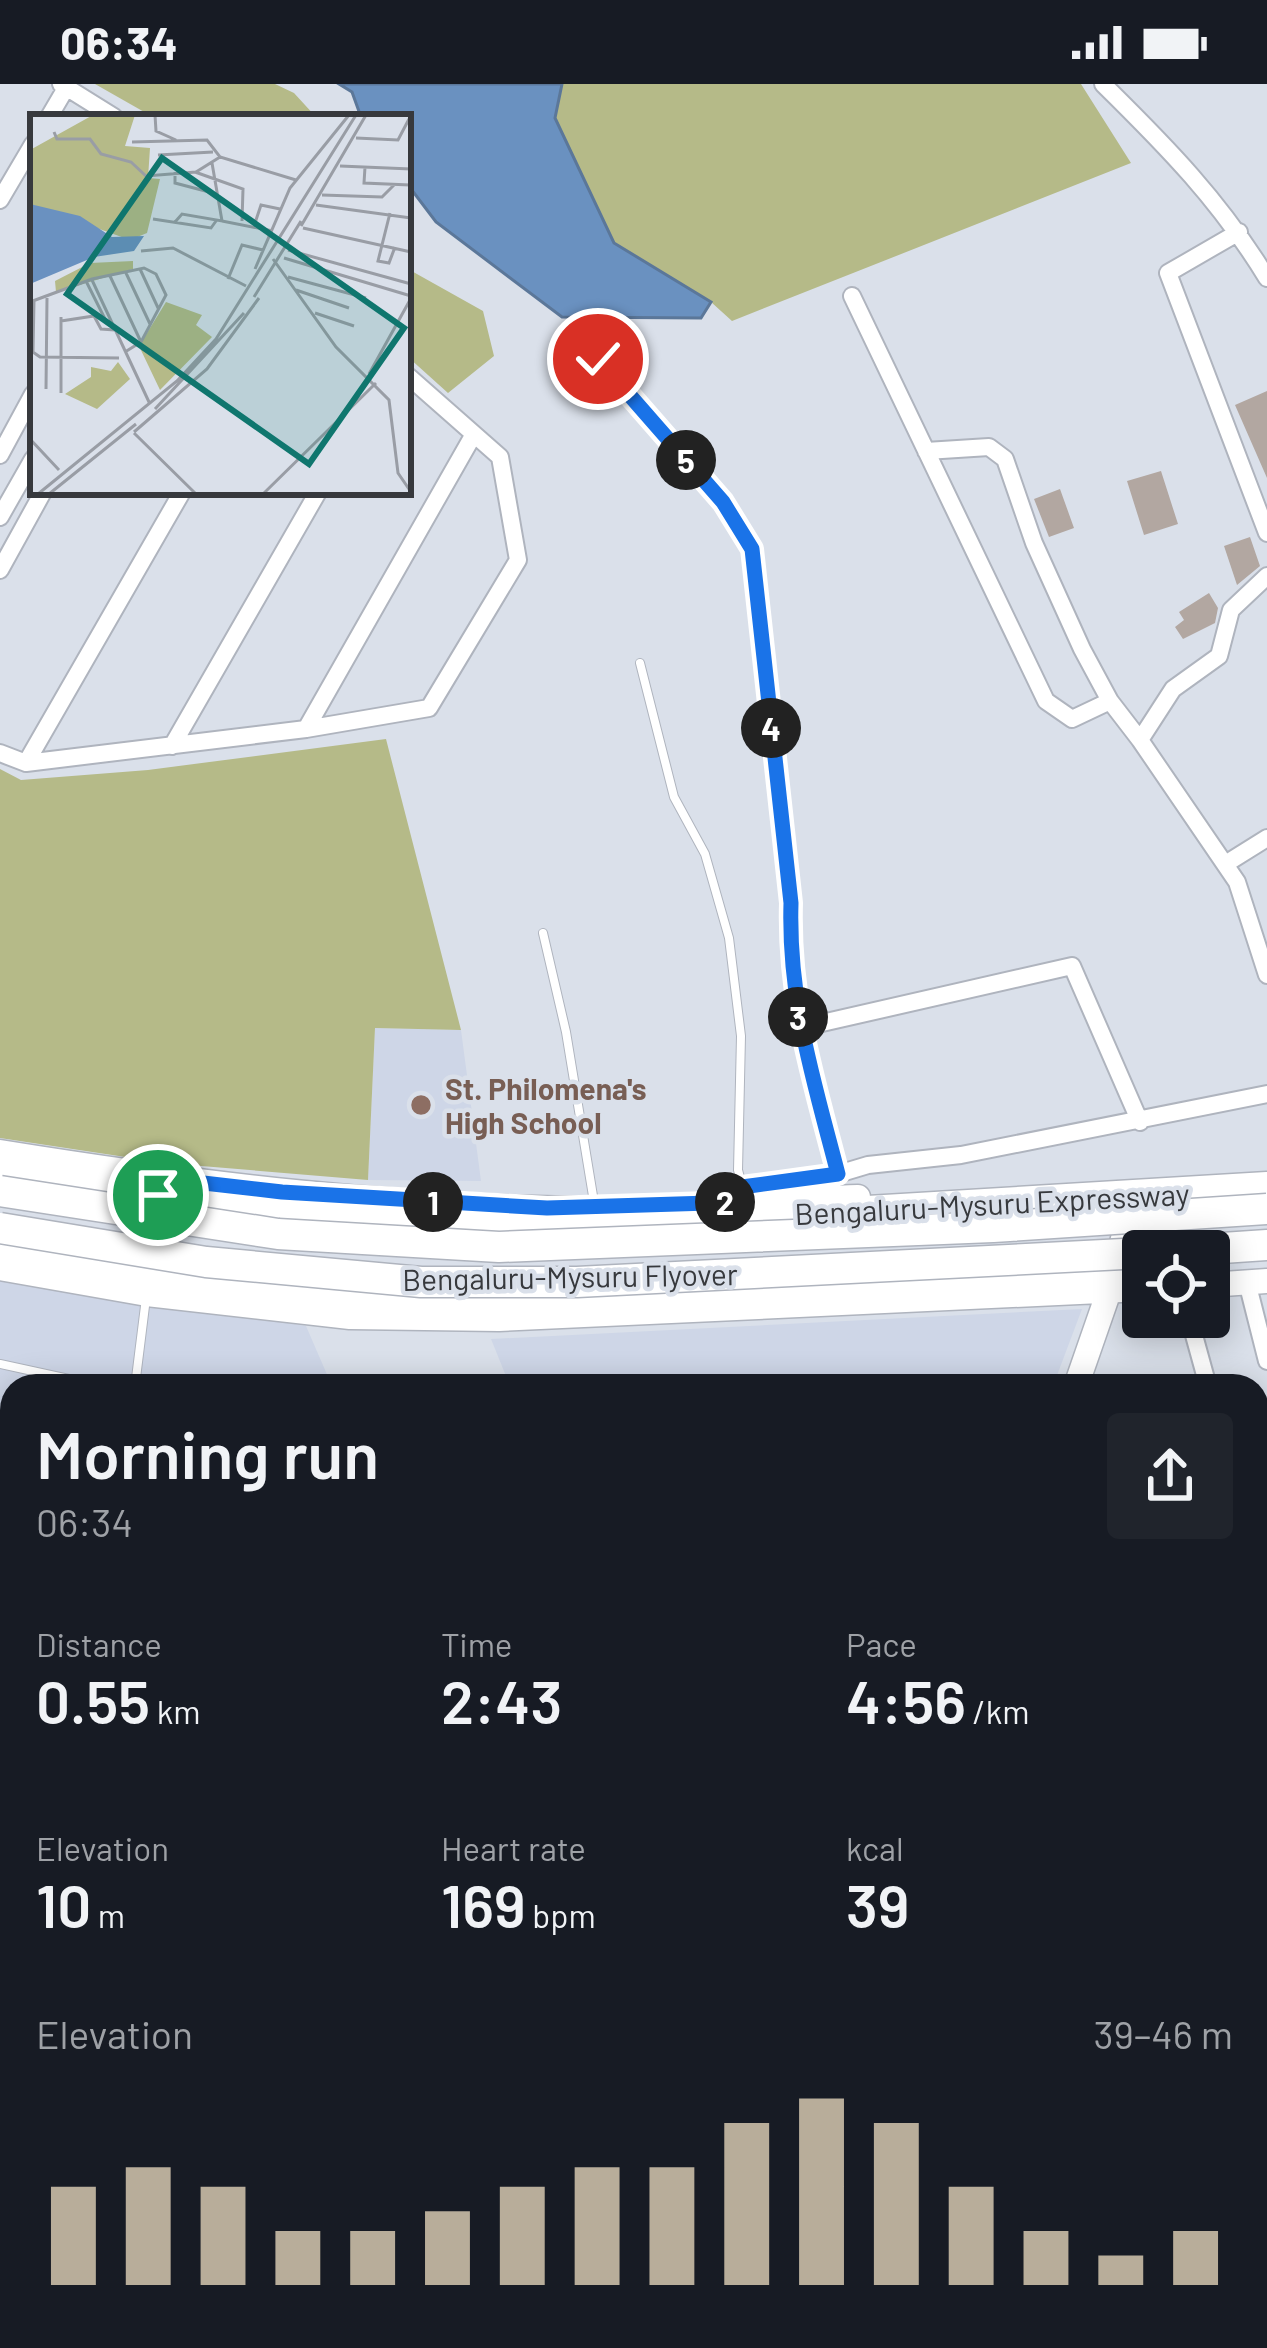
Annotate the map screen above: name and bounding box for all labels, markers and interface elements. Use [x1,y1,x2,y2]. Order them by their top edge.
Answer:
text: 06:34 [60,15,178,69]
inset map [30,114,411,495]
pin [547,308,649,410]
icon: check [565,326,631,392]
pin: 5 [656,430,716,490]
text: 5 [677,440,695,480]
pin: 4 [741,698,801,758]
text: 4 [761,708,781,748]
pin: 3 [768,987,828,1047]
text: 3 [789,997,807,1037]
place label: St. Philomena's High School [445,1070,647,1140]
marker: St. Philomena's High School [408,1092,434,1118]
pin [107,1144,209,1246]
icon: arrive [125,1162,191,1228]
pin: 1 [403,1172,463,1232]
pin: 2 [695,1172,755,1232]
street label: Bengaluru-Mysuru Expressway [794,1175,1190,1231]
text: 1 [427,1182,439,1222]
text: 2 [716,1182,734,1222]
map controls [1122,1230,1230,1338]
button: locate [1122,1230,1230,1338]
street label: Bengaluru-Mysuru Flyover [402,1255,738,1297]
text: Morning run [36,1413,379,1492]
button: share [1107,1413,1233,1539]
text: 06:34 [36,1498,133,1545]
text: Distance [36,1624,162,1664]
text: Time [441,1624,512,1664]
text: Pace [846,1624,917,1664]
text: 0.55 [36,1664,150,1736]
text: 2:43 [441,1664,562,1736]
text: 4:56 [846,1664,966,1736]
text: km [150,1691,201,1731]
text: /km [966,1691,1030,1731]
text: Elevation [36,1828,169,1868]
text: Heart rate [441,1828,586,1868]
text: kcal [846,1828,904,1868]
text: 10 [36,1868,91,1940]
text: 169 [441,1868,526,1940]
text: 39 [846,1868,909,1940]
text: m [91,1895,125,1935]
text: bpm [526,1895,596,1935]
text: Elevation [36,2010,193,2057]
text: 39–46 m [1093,2010,1233,2057]

